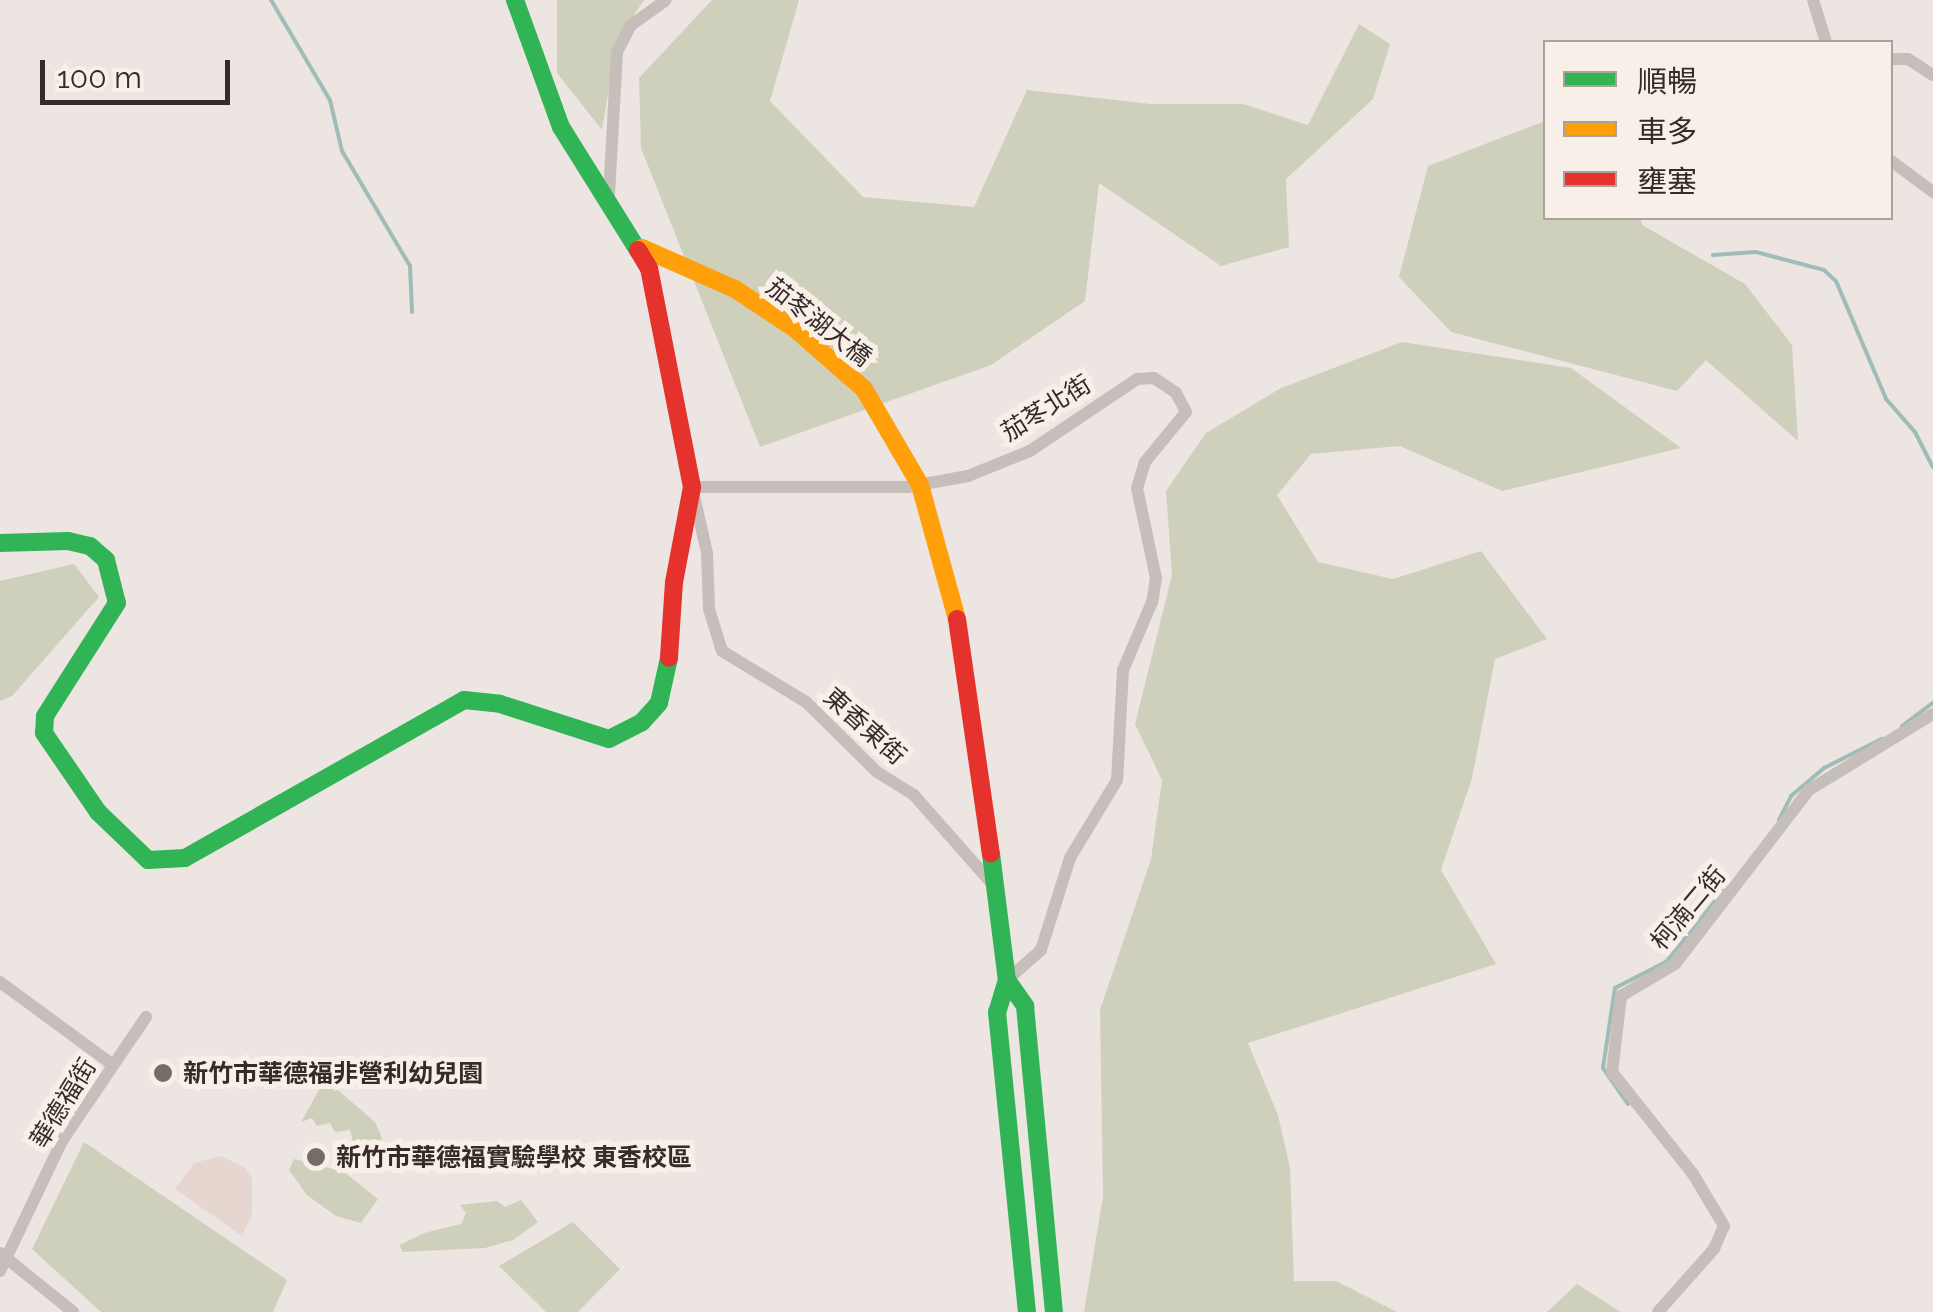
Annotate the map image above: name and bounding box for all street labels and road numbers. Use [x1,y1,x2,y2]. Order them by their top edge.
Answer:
street label: 茄苳湖大橋 [761,272,877,372]
street label: 茄苳北街 [996,369,1096,447]
street label: 東香東街 [818,681,912,771]
street label: 柯湳二街 [1644,860,1732,956]
street label: 華德福街 [24,1053,102,1153]

